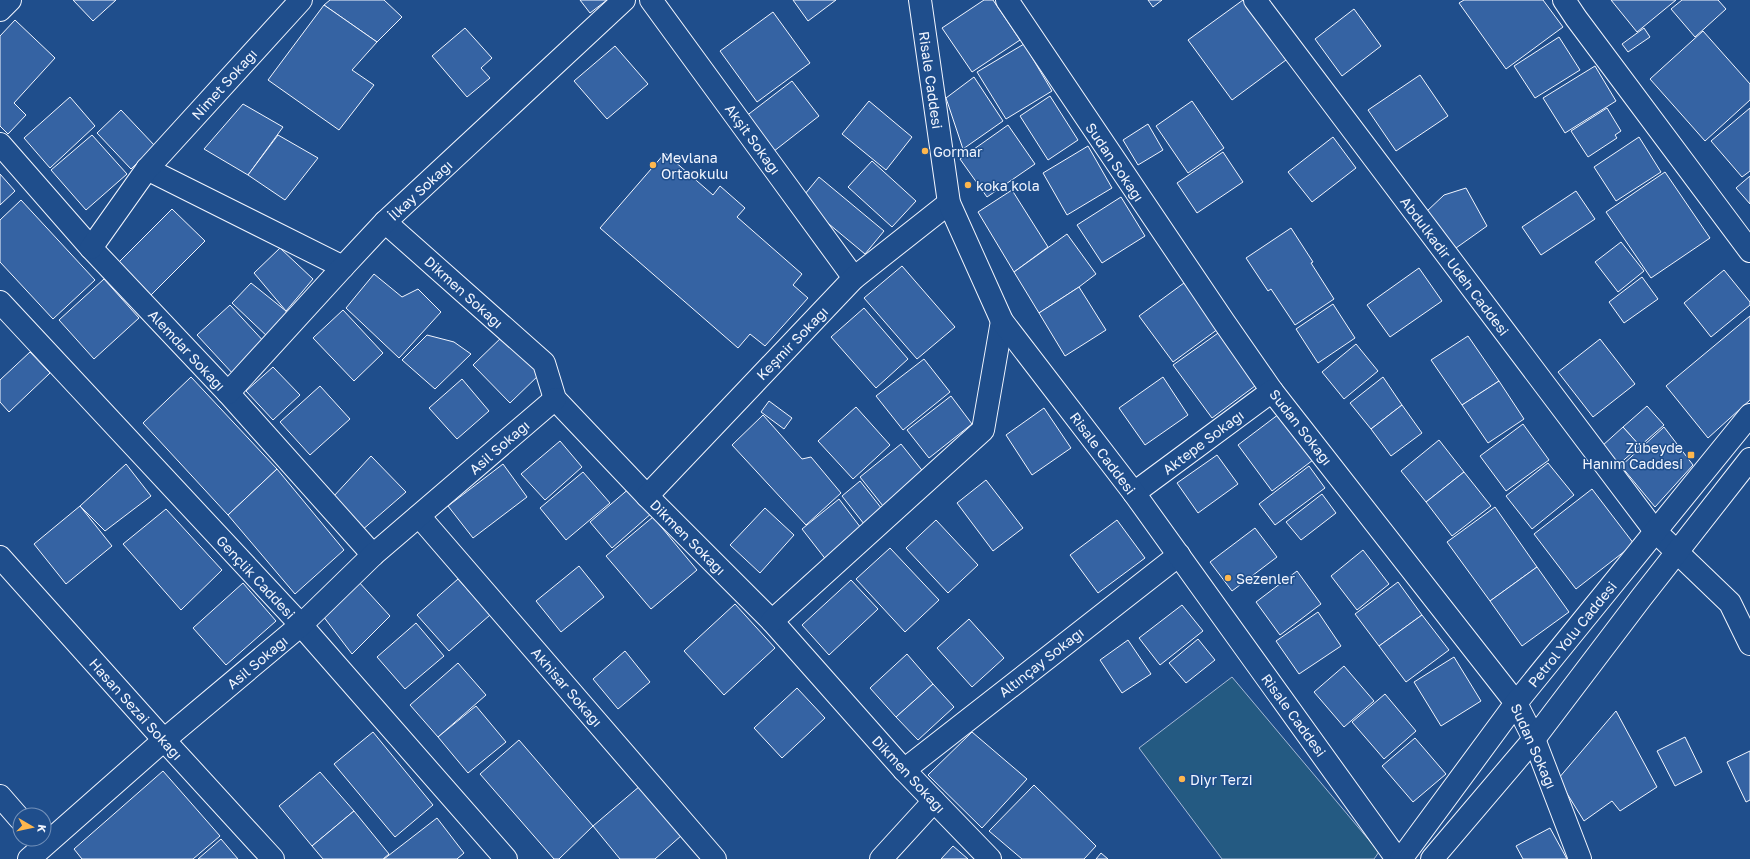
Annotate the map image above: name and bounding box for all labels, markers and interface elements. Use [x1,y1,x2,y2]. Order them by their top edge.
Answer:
street label: Risale Caddesi [916,30,946,130]
street label: Nimet Sokağı [188,45,260,123]
street label: Akşit Sokağı [722,100,784,178]
street label: Sudan Sokağı [1082,119,1148,205]
place label: Gormar [933,143,983,160]
marker: Gormar [920,146,930,156]
place label: Mevlana Ortaokulu [661,149,728,182]
street label: İlkay Sokağı [385,156,455,224]
marker: Mevlana Ortaokulu [648,160,658,170]
place label: koka kola [976,177,1040,194]
marker: koka kola [963,180,973,190]
street label: Abdulkadir Udeh Caddesi [1397,193,1513,339]
street label: Dikmen Sokağı [421,252,507,332]
street label: Keşmir Sokağı [753,303,831,383]
street label: Alemdar Sokağı [145,306,229,394]
street label: Sudan Sokağı [1266,386,1336,468]
street label: Aktepe Sokağı [1159,406,1247,478]
street label: Risale Caddesi [1067,409,1139,497]
street label: Asil Sokağı [466,416,532,478]
place label: Zübeyde Hanım Caddesi [1582,439,1683,472]
marker: Zübeyde Hanım Caddesi [1686,450,1696,460]
street label: Dikmen Sokağı [647,496,729,578]
street label: Gençlik Caddesi [213,532,299,622]
place label: Sezenler [1236,570,1295,587]
marker: Sezenler [1223,573,1233,583]
street label: Petrol Yolu Caddesi [1524,578,1620,690]
street label: Altınçay Sokağı [995,624,1087,700]
street label: Asil Sokağı [223,632,291,692]
street label: Akhisar Sokağı [528,644,606,730]
street label: Hasan Sezai Sokağı [86,655,186,763]
street label: Risale Caddesi [1258,670,1330,760]
street label: Sudan Sokağı [1508,701,1560,791]
street label: Dikmen Sokağı [869,732,949,816]
place label: Diyr Terzi [1190,771,1252,788]
marker: Diyr Terzi [1177,774,1187,784]
north arrow [12,807,52,847]
text: K [35,824,49,834]

